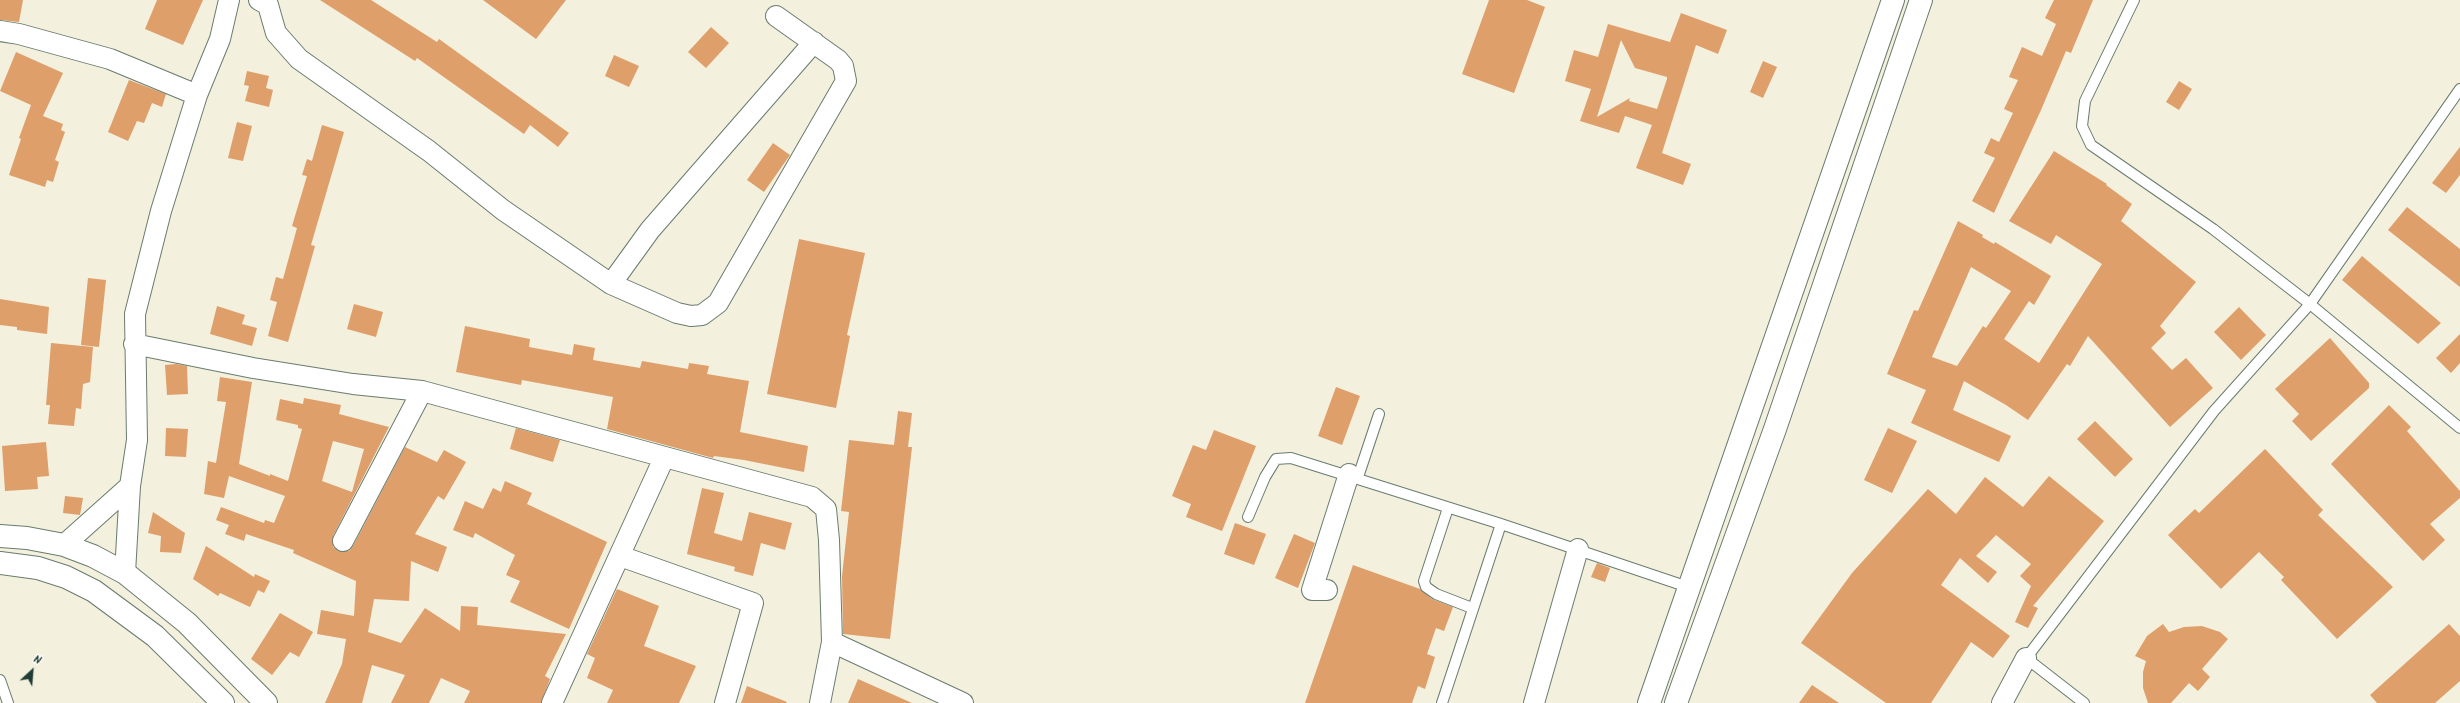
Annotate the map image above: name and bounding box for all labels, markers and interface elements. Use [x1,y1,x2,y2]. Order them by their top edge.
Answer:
north arrow [12,651,52,691]
text: N [30,651,44,670]

